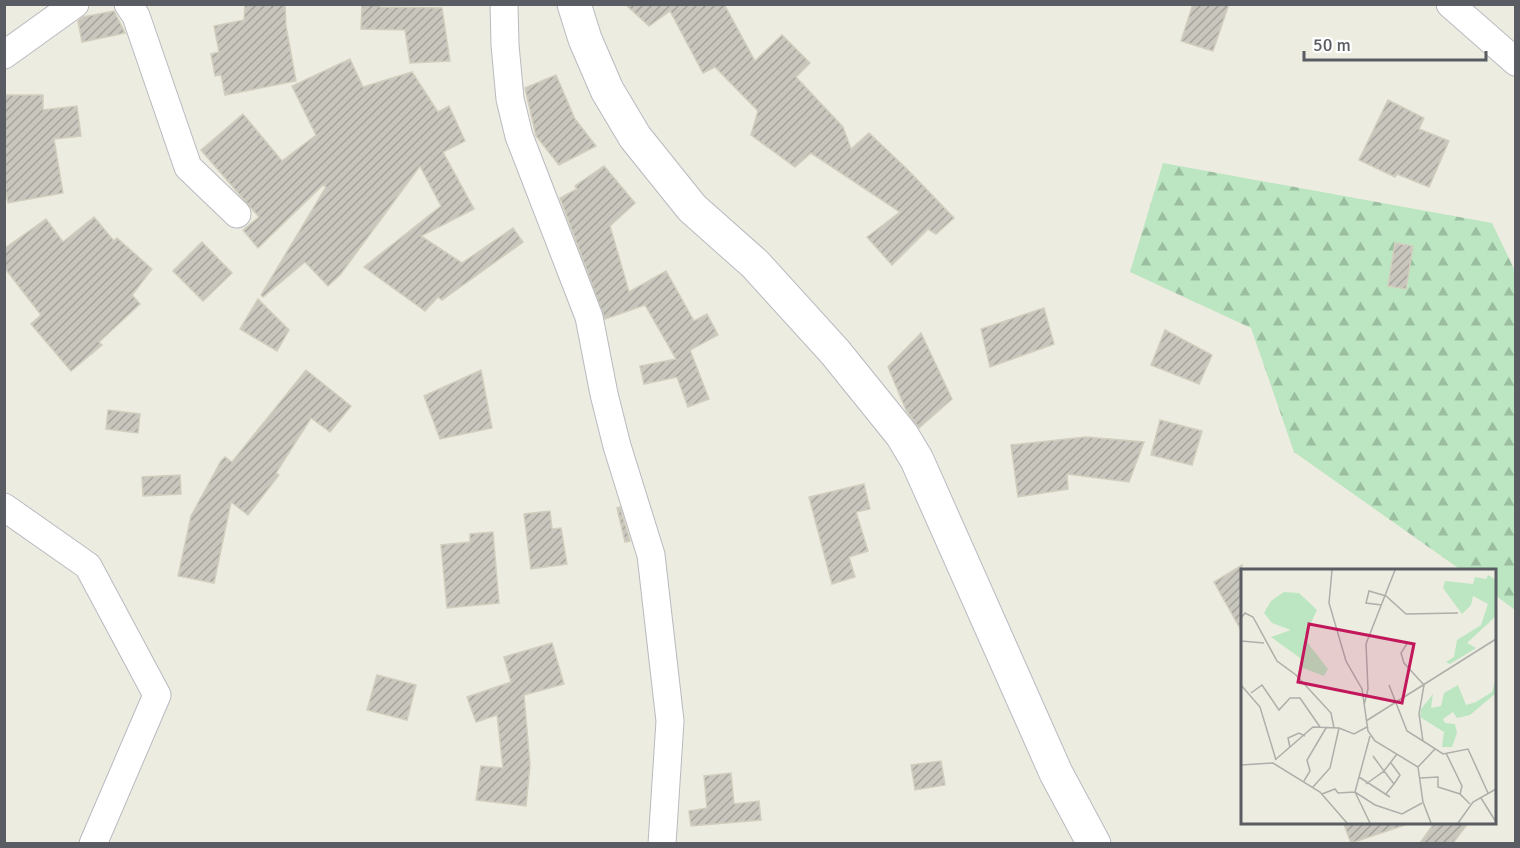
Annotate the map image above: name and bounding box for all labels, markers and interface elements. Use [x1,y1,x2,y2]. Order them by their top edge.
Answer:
scale bar [1304,24,1486,62]
text: 50 m [1313,34,1351,56]
inset map [1241,569,1496,824]

